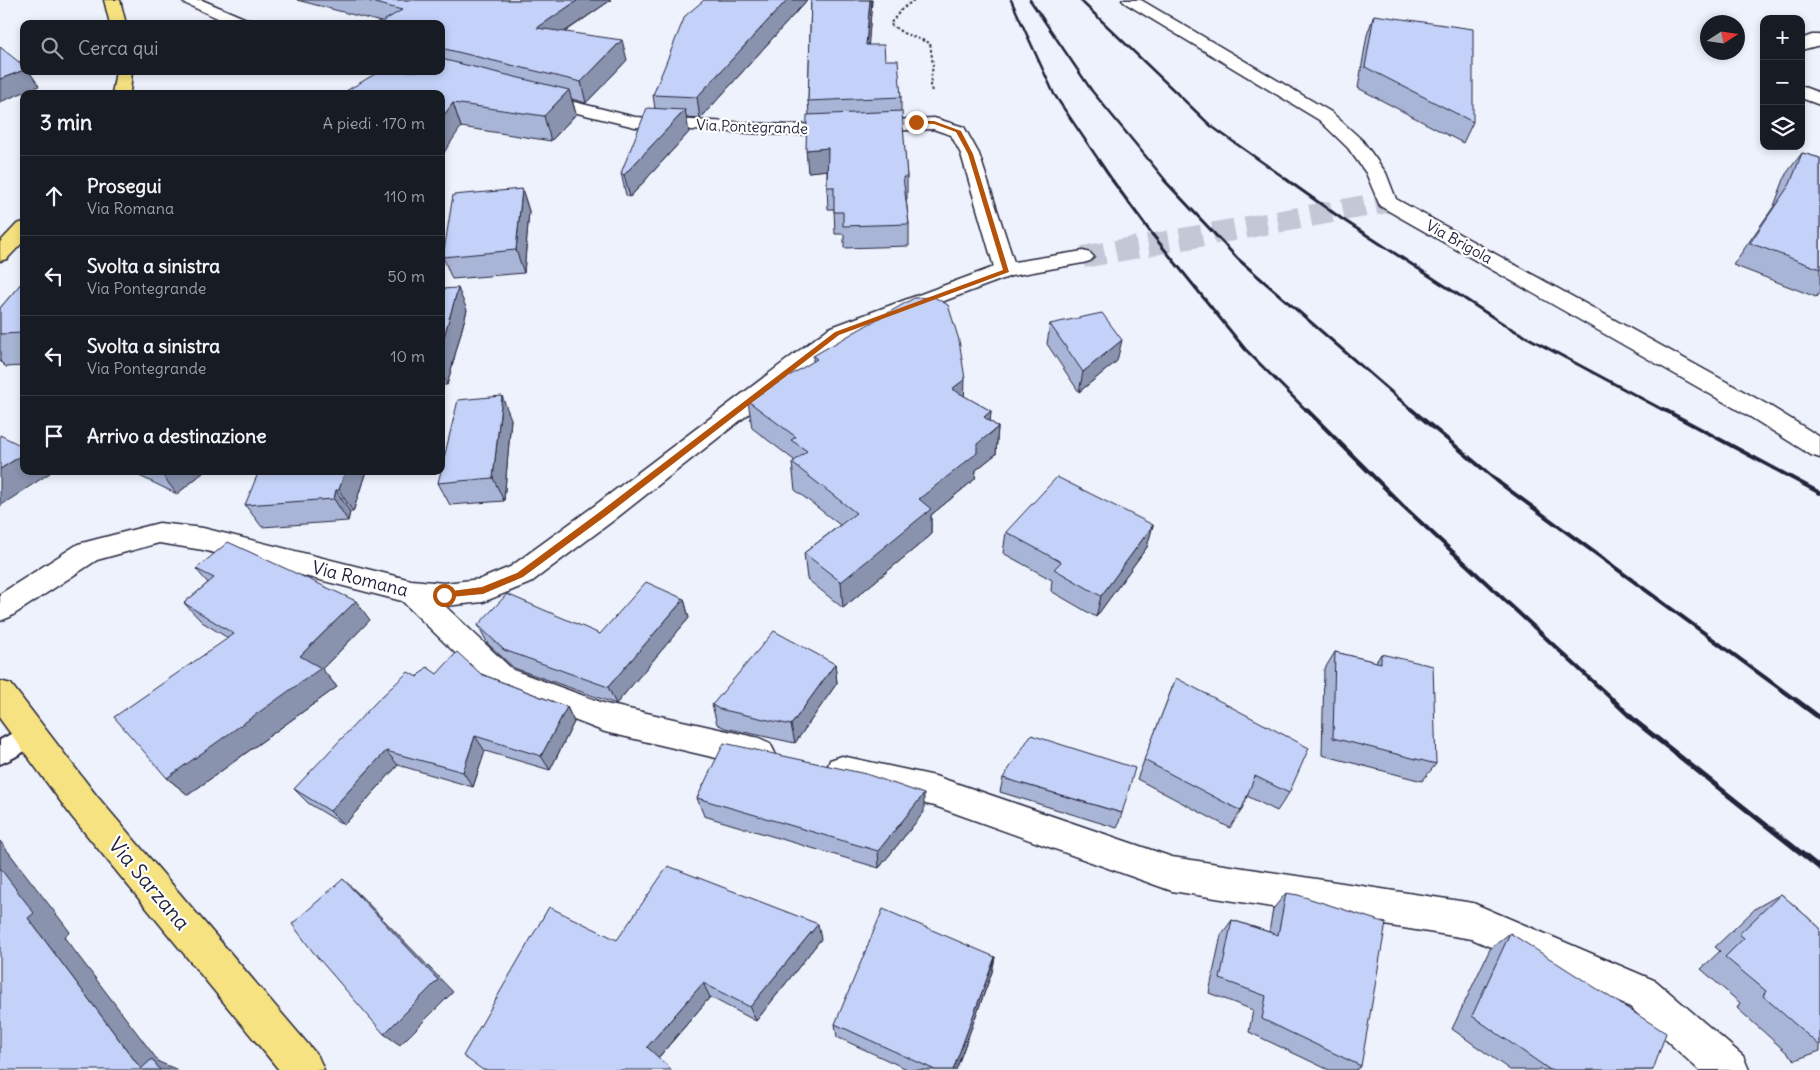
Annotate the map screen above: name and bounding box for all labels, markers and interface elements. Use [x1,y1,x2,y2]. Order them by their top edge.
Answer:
north arrow [1700,15,1745,60]
map controls [1760,15,1805,150]
button: + [1760,15,1805,60]
search box [20,20,445,75]
icon: search [38,34,66,62]
text: Cerca qui [78,36,159,60]
button: − [1760,60,1805,105]
button: layers [1760,105,1805,150]
text: 3 min [40,109,92,136]
route end [905,111,928,134]
text: A piedi · 170 m [323,113,425,133]
street label: Via Pontegrande [696,115,808,138]
text: Prosegui [87,174,162,198]
icon: ahead [40,182,68,210]
text: 110 m [384,186,425,206]
text: Via Romana [87,198,174,218]
street label: Via Brigola [1423,216,1496,268]
text: Svolta a sinistra [87,254,220,278]
icon: left [40,262,68,290]
text: 50 m [387,266,425,286]
text: Via Pontegrande [87,278,206,298]
text: Svolta a sinistra [87,334,220,358]
icon: left [40,342,68,370]
text: 10 m [390,346,425,366]
text: Via Pontegrande [87,358,206,378]
icon: arrive [40,422,68,450]
text: Arrivo a destinazione [87,424,266,448]
street label: Via Romana [310,555,410,602]
route start [433,584,456,607]
street label: Via Sarzana [103,832,196,936]

